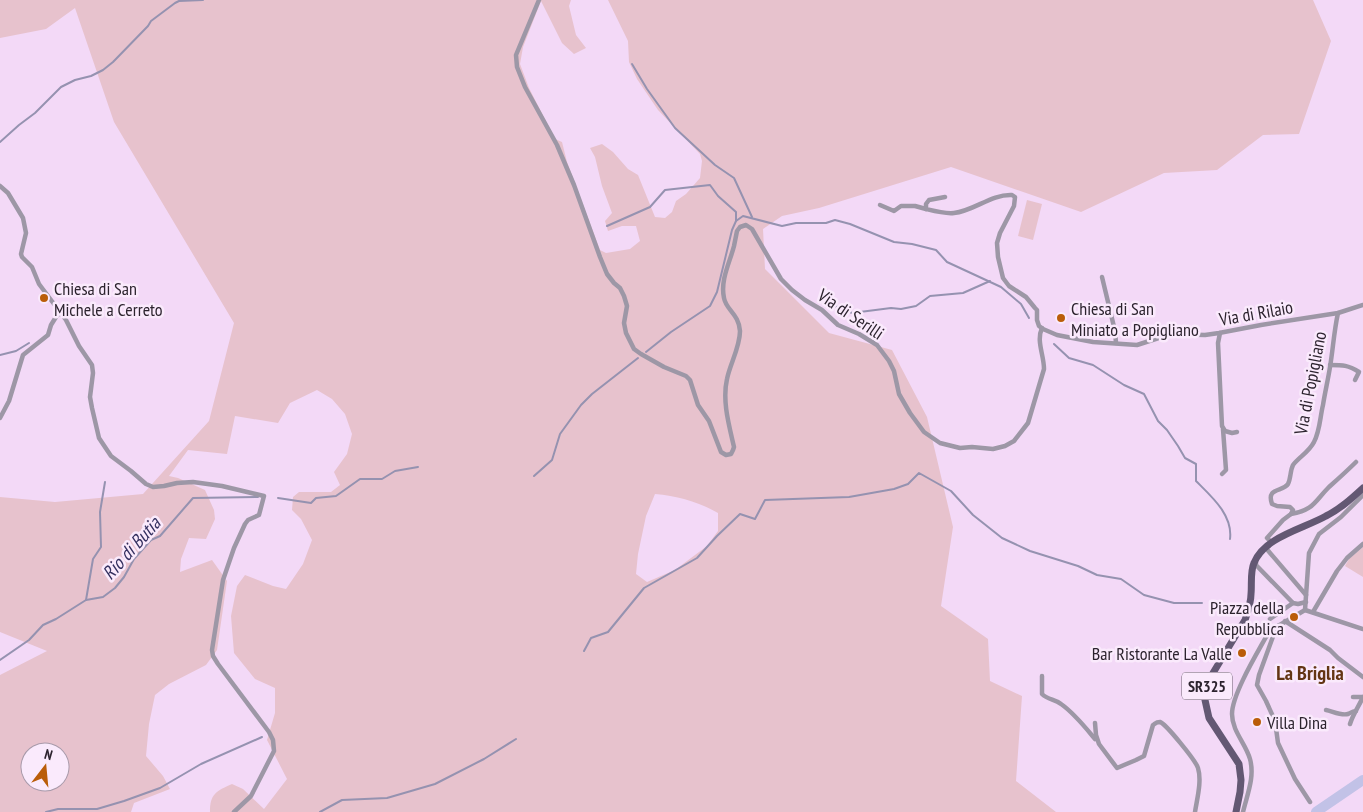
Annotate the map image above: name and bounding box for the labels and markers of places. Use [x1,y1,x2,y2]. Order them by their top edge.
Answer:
place label: Chiesa di San Michele a Cerreto [54,277,163,321]
marker: Chiesa di San Michele a Cerreto [38,292,50,304]
place label: Chiesa di San Miniato a Popigliano [1071,297,1199,341]
marker: Chiesa di San Miniato a Popigliano [1055,312,1067,324]
place label: Piazza della Repubblica [1210,596,1284,640]
marker: Piazza della Repubblica [1288,611,1300,623]
place label: Bar Ristorante La Valle [1092,642,1232,665]
marker: Bar Ristorante La Valle [1236,647,1248,659]
place label: Villa Dina [1266,711,1327,734]
marker: Villa Dina [1251,716,1263,728]

